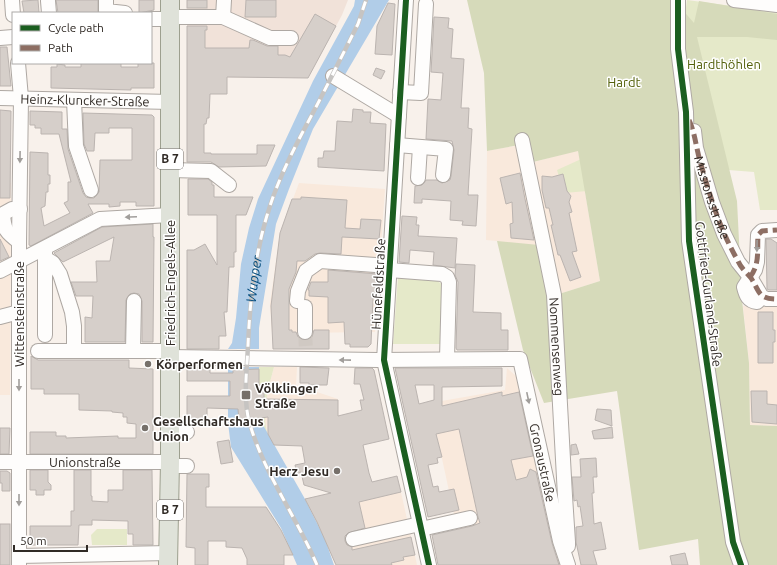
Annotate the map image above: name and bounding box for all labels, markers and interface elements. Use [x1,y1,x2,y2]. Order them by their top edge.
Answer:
legend [12,12,152,64]
text: Cycle path [48,21,104,34]
text: Path [48,41,73,54]
park label: Hardthöhlen [687,57,761,71]
park label: Hardt [607,75,641,89]
street label: Heinz-Kluncker-Straße [20,91,150,109]
road number: B 7 [157,149,183,169]
one-way arrow [17,151,24,163]
street label: Missionsstraße [692,154,733,241]
one-way arrow [125,214,137,221]
street label: Friedrich-Engels-Allee [163,220,177,346]
street label: Gottfried-Gurland-Straße [693,220,725,368]
street label: Hünefeldstraße [369,238,387,330]
one-way arrow [754,240,760,253]
water label: Wupper [243,254,265,303]
street label: Wittensteinstraße [12,261,26,367]
street label: Nommensenweg [547,297,567,396]
place label: Körperformen [156,357,243,371]
one-way arrow [338,357,351,363]
marker: Körperformen [143,359,153,369]
one-way arrow [16,379,22,392]
place label: Völklinger Straße [255,381,319,410]
marker: Völklinger Straße [240,389,252,401]
one-way arrow [526,391,532,404]
place label: Gesellschaftshaus Union [153,414,264,443]
street label: Gronaustraße [527,422,558,503]
marker: Gesellschaftshaus Union [140,423,150,433]
street label: Unionstraße [49,455,121,469]
place label: Herz Jesu [269,464,329,478]
marker: Herz Jesu [332,466,342,476]
one-way arrow [16,494,22,507]
road number: B 7 [157,500,183,520]
scale bar [14,527,87,553]
text: 50 m [20,534,47,547]

